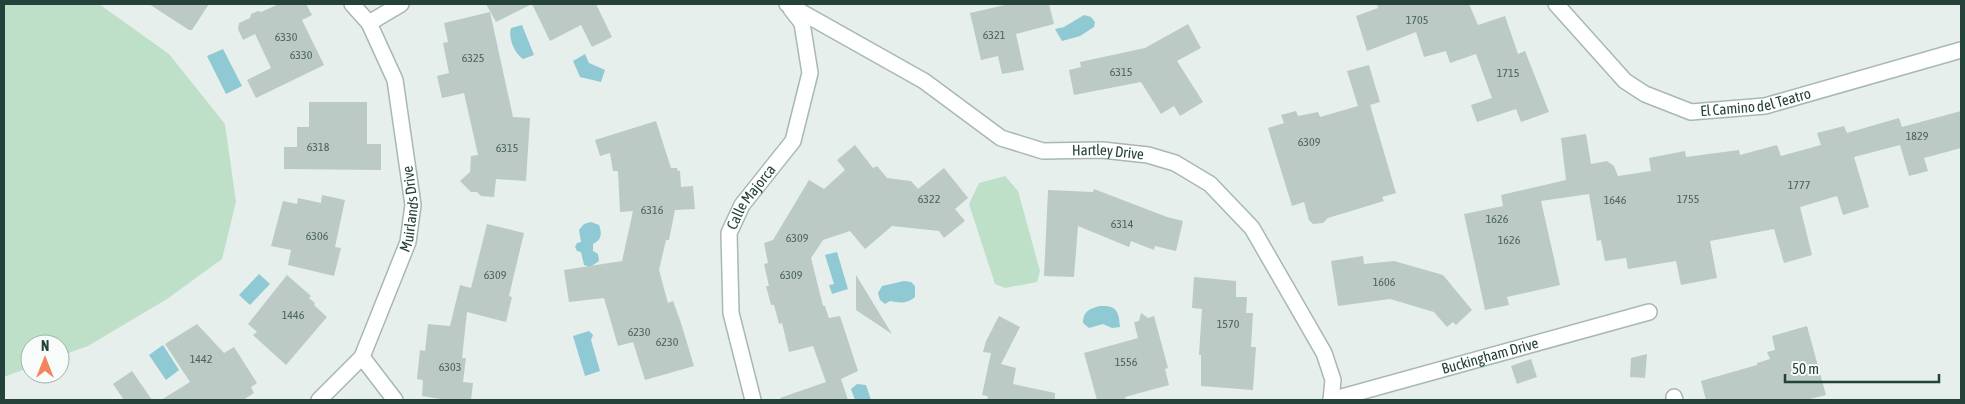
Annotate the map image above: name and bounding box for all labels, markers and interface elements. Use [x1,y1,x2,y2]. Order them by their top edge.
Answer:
house number: 1705 [1406,13,1428,27]
house number: 6321 [983,28,1006,42]
house number: 6330 [275,30,298,44]
house number: 6330 [290,48,313,62]
house number: 6325 [462,51,484,65]
house number: 6315 [1110,65,1132,79]
house number: 1715 [1497,66,1519,80]
street label: El Camino del Teatro [1700,84,1813,119]
house number: 1829 [1906,129,1929,143]
house number: 6309 [1298,135,1321,149]
house number: 6318 [307,140,330,154]
house number: 6315 [496,141,518,155]
street label: Hartley Drive [1072,141,1145,163]
street label: Calle Majorca [723,161,779,232]
street label: Muirlands Drive [396,165,421,254]
house number: 1777 [1788,178,1811,192]
house number: 6322 [918,192,940,206]
house number: 1755 [1677,192,1699,206]
house number: 1646 [1604,193,1627,207]
house number: 6316 [641,203,664,217]
house number: 1626 [1486,212,1509,226]
house number: 6314 [1111,217,1134,231]
house number: 6306 [306,229,329,243]
house number: 6309 [786,231,809,245]
house number: 1626 [1498,233,1521,247]
house number: 6309 [484,268,507,282]
house number: 6309 [780,268,803,282]
house number: 1606 [1373,275,1396,289]
house number: 1446 [282,308,305,322]
house number: 1570 [1217,317,1240,331]
house number: 6230 [628,325,651,339]
north arrow [20,334,70,384]
street label: Buckingham Drive [1440,334,1540,377]
house number: 6230 [656,335,679,349]
text: N [41,338,49,354]
house number: 1442 [190,352,212,366]
scale bar [1785,352,1939,384]
house number: 1556 [1115,355,1138,369]
house number: 6303 [439,360,461,374]
text: 50 m [1792,360,1819,377]

